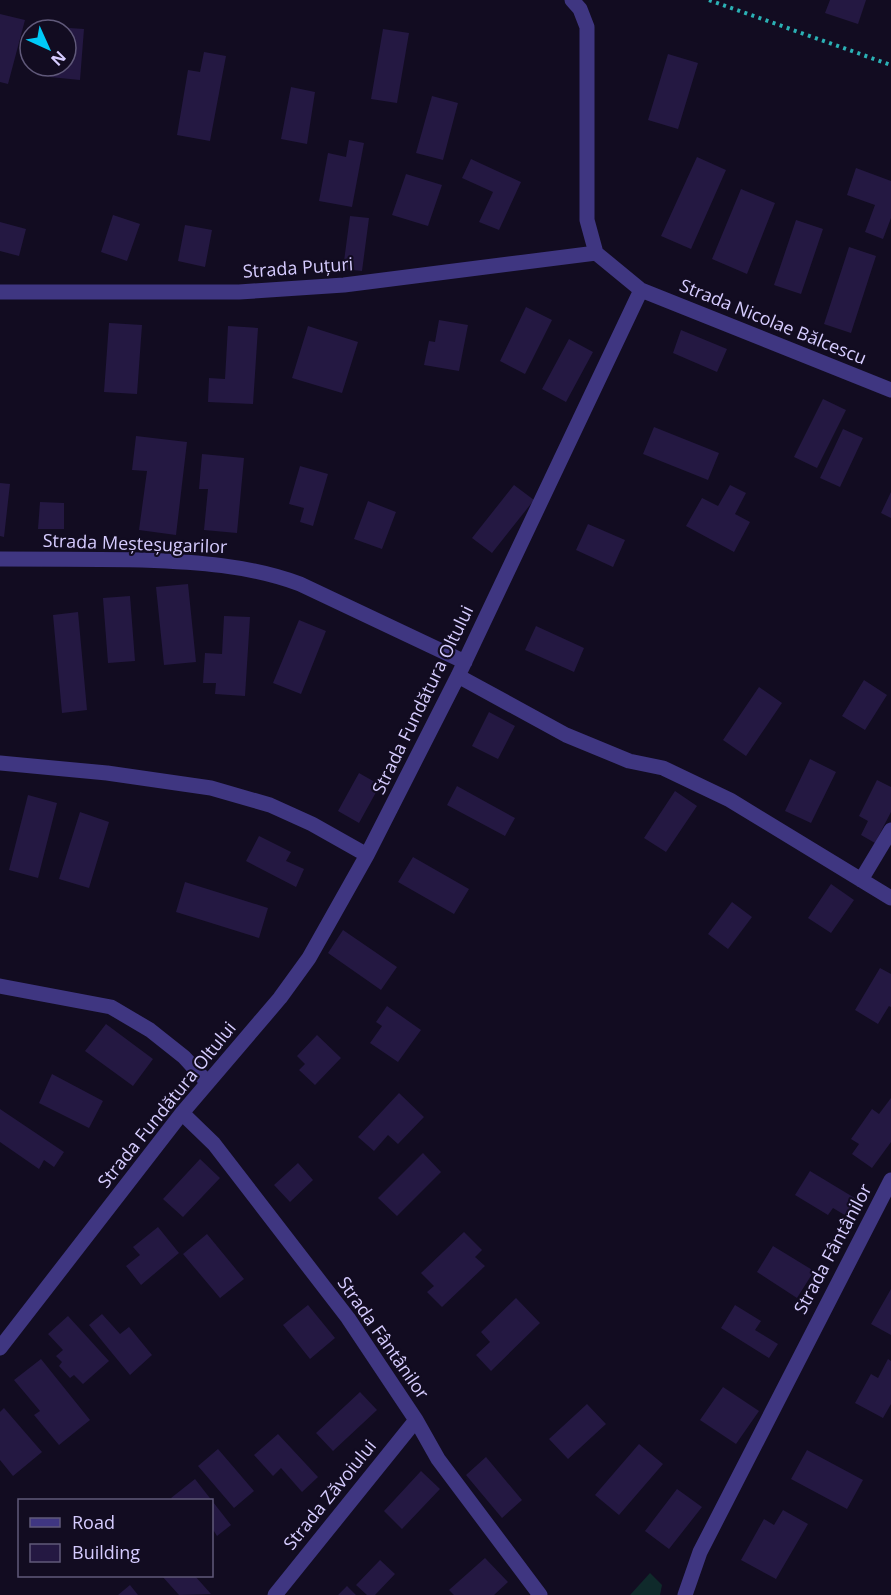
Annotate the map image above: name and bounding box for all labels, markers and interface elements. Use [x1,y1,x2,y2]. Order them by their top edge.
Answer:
north arrow [18,18,78,78]
text: N [46,46,71,71]
street label: Strada Puțuri [242,251,354,283]
street label: Strada Nicolae Bălcescu [676,273,870,370]
street label: Strada Meșteșugarilor [42,528,228,558]
street label: Strada Fundătura Oltului [366,601,478,798]
street label: Strada Fundătura Oltului [92,1016,241,1192]
street label: Strada Fântânilor [788,1179,877,1318]
street label: Strada Fântânilor [333,1271,435,1404]
street label: Strada Zăvoiului [277,1434,381,1554]
legend [18,1499,213,1577]
text: Road [72,1510,115,1534]
text: Building [72,1540,140,1564]

